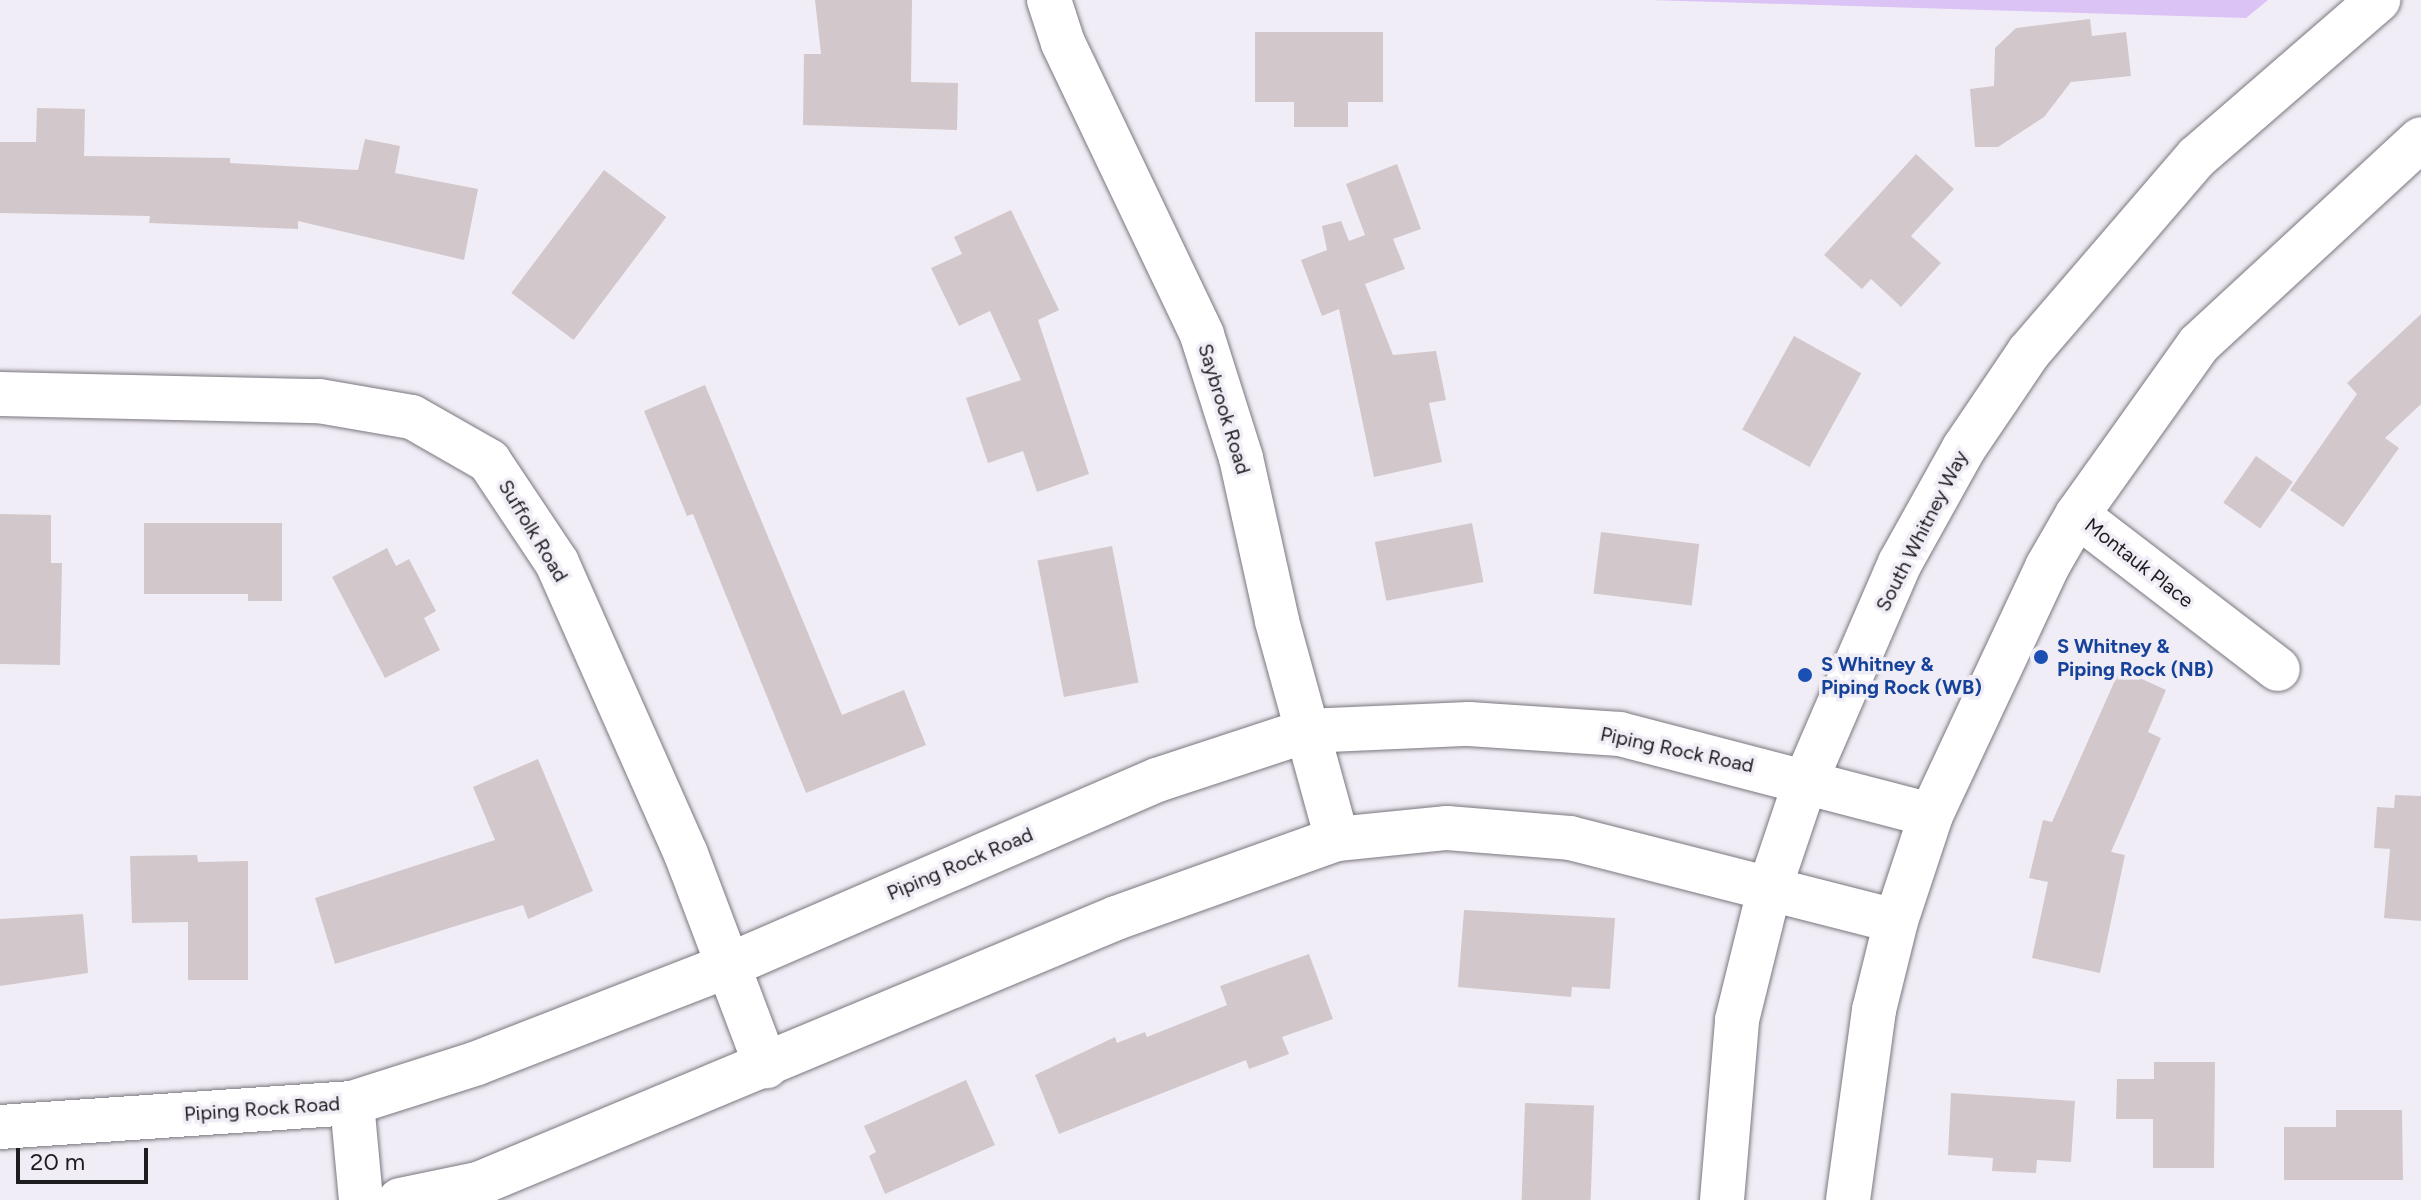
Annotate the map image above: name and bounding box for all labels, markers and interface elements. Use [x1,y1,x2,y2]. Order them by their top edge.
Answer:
street label: Saybrook Road [1193,341,1255,477]
street label: South Whitney Way [1871,446,1973,616]
street label: Suffolk Road [493,476,573,586]
street label: Montauk Place [2080,513,2198,613]
place label: S Whitney & Piping Rock (NB) [2057,634,2214,681]
marker: S Whitney & Piping Rock (NB) [2032,648,2050,666]
place label: S Whitney & Piping Rock (WB) [1821,652,1982,699]
marker: S Whitney & Piping Rock (WB) [1796,666,1814,684]
street label: Piping Rock Road [1598,722,1756,778]
street label: Piping Rock Road [883,822,1037,906]
street label: Piping Rock Road [183,1092,341,1126]
scale bar [20,1132,152,1182]
text: 20 m [30,1147,85,1176]

